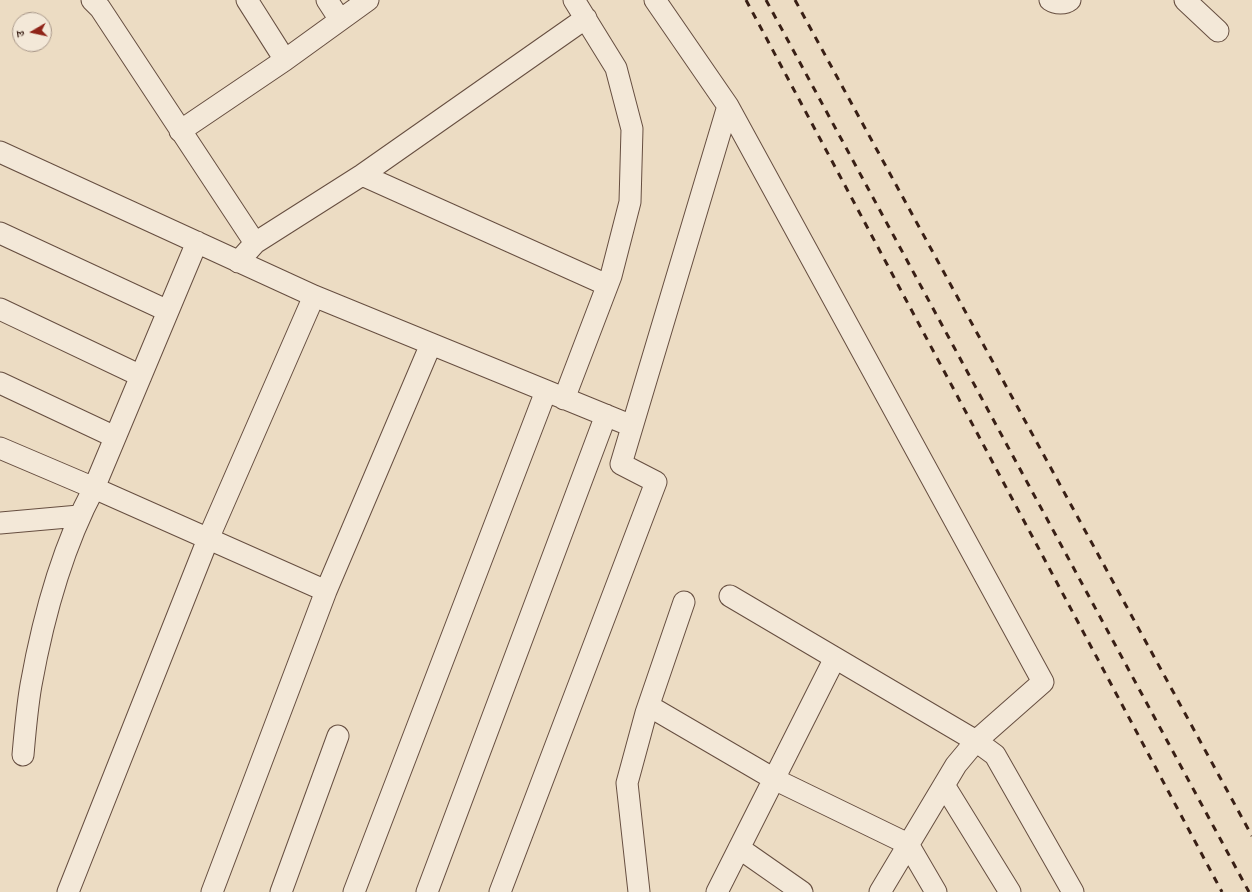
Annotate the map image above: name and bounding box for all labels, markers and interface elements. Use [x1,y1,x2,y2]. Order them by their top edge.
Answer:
north arrow [12,12,52,52]
text: उ [14,30,28,38]

